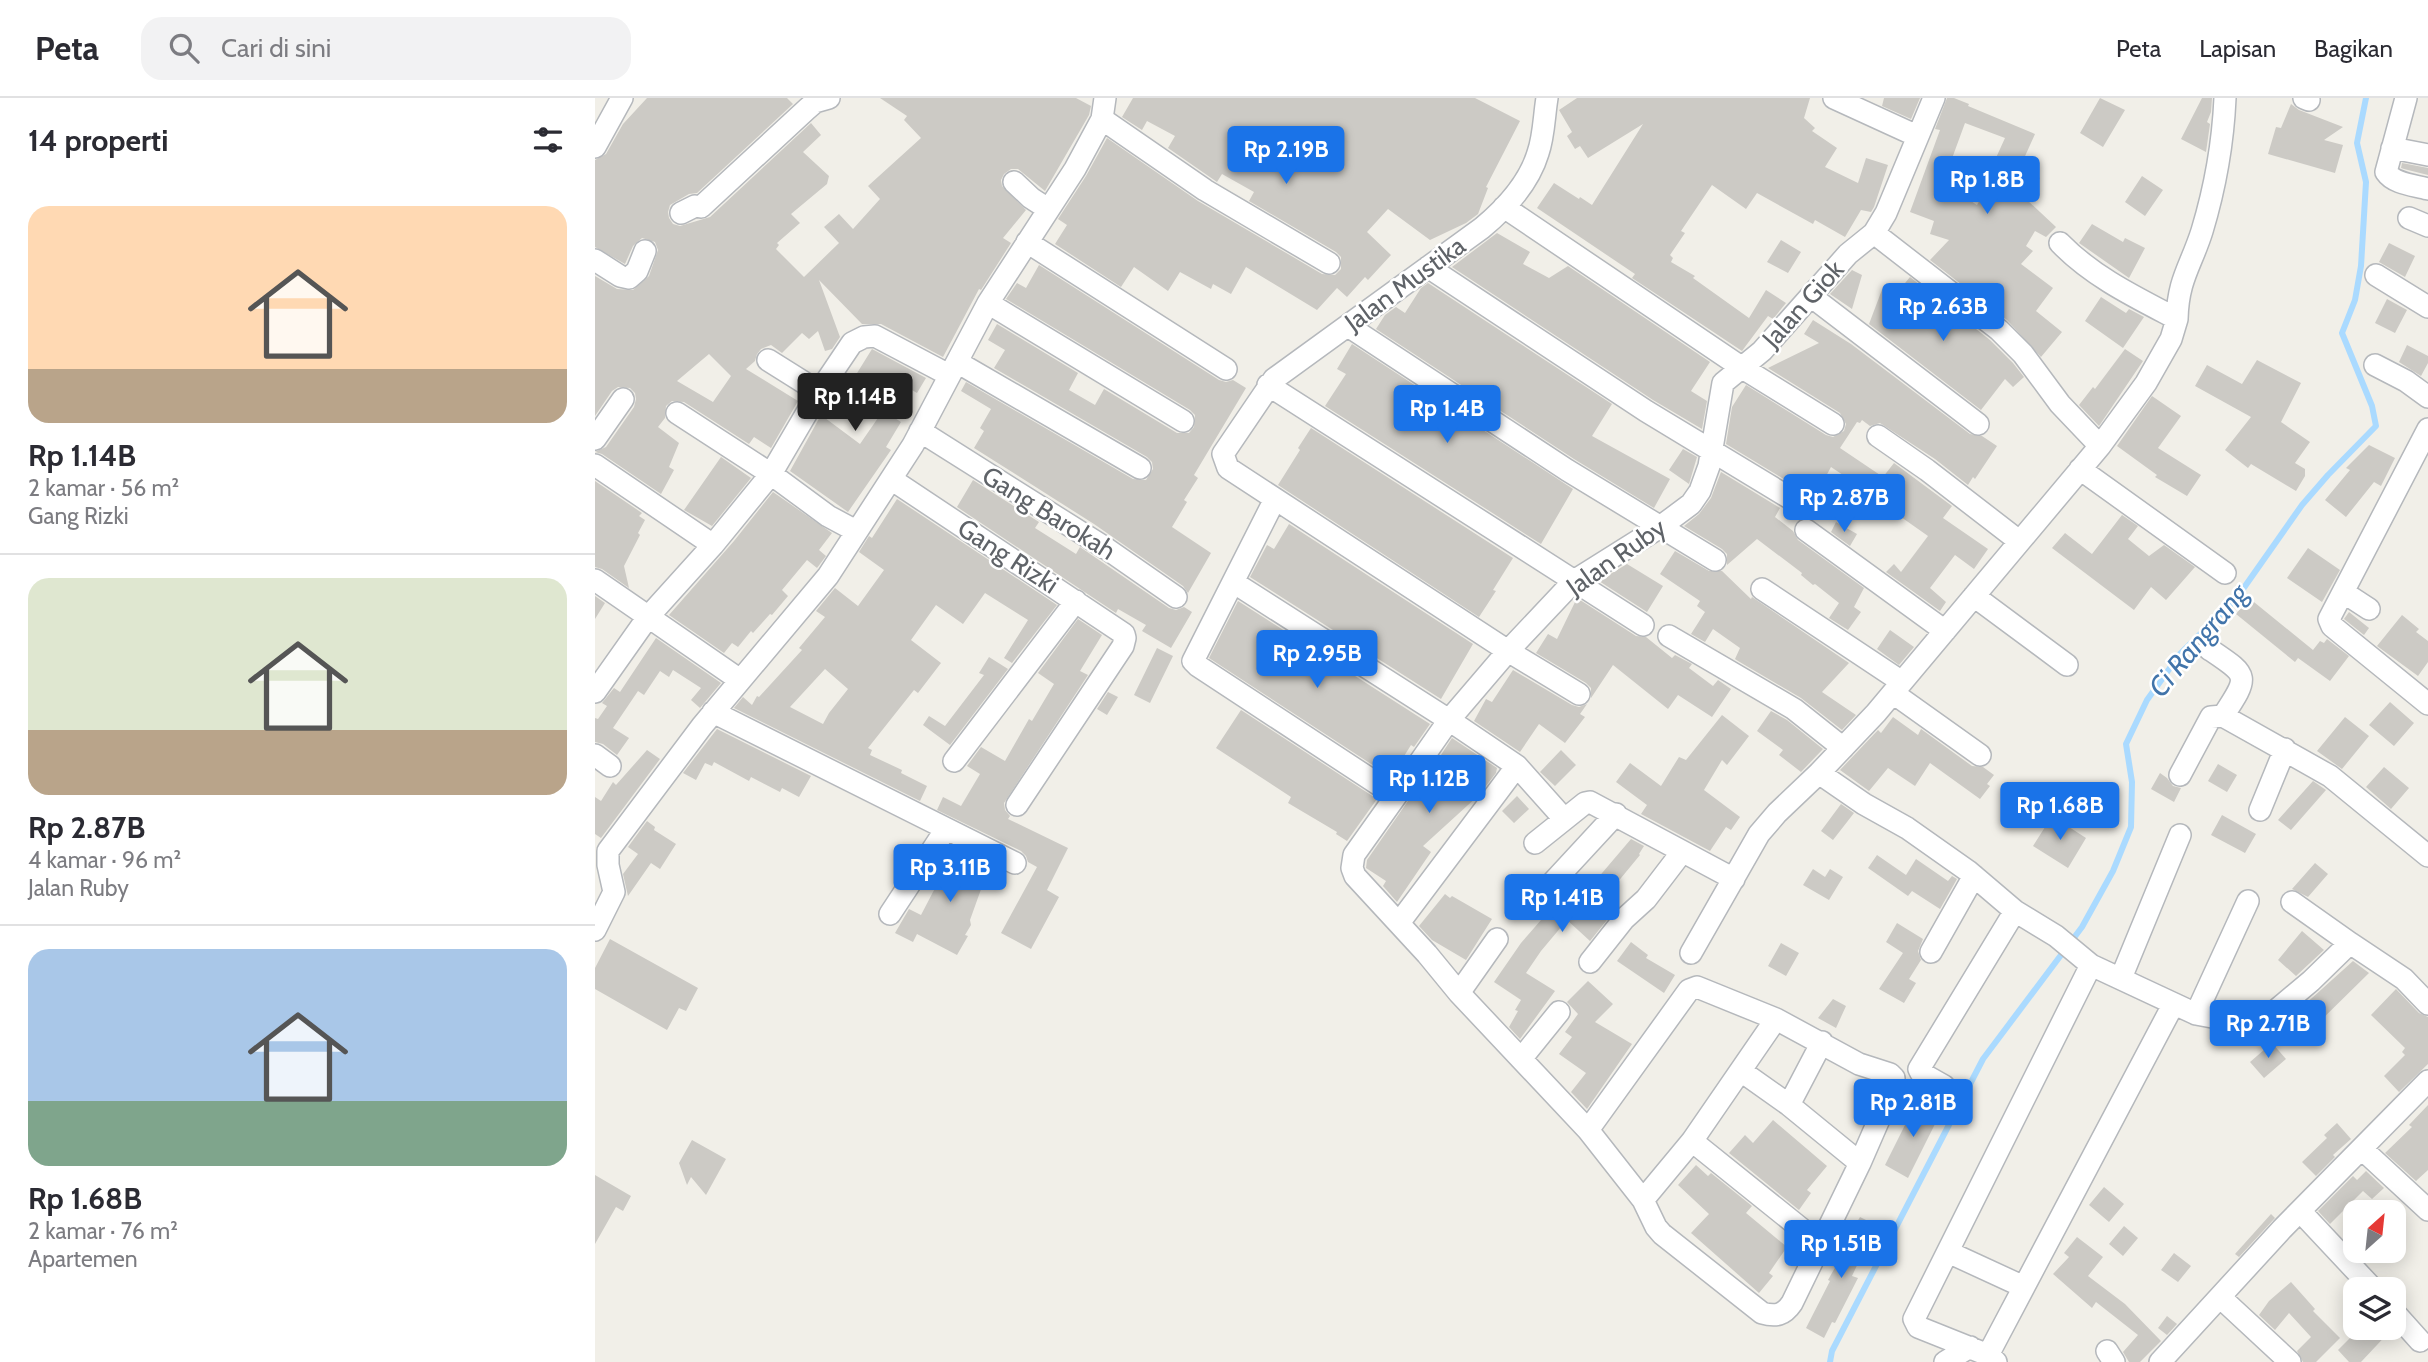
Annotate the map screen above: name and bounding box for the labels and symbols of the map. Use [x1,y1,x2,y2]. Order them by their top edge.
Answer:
pin: Rp 2.19B [1214,126,1358,186]
pin: Rp 1.8B [1922,156,2052,216]
street label: Jalan Mustika [1338,229,1472,339]
street label: Jalan Giok [1755,253,1851,355]
pin: Rp 2.63B [1871,284,2015,343]
pin: Rp 1.14B [783,374,927,433]
pin: Rp 1.4B [1382,386,1512,445]
street label: Gang Barokah [976,459,1122,567]
pin: Rp 2.87B [1772,474,1916,534]
street label: Jalan Ruby [1559,511,1672,603]
street label: Gang Rizki [952,512,1064,600]
water label: Ci Rangrang [2141,576,2256,703]
pin: Rp 2.95B [1245,630,1389,690]
pin: Rp 1.12B [1357,756,1501,815]
pin: Rp 1.68B [1988,782,2132,842]
pin: Rp 3.11B [878,844,1022,904]
pin: Rp 1.41B [1490,874,1634,934]
pin: Rp 2.71B [2196,1000,2340,1060]
pin: Rp 2.81B [1841,1080,1985,1139]
north arrow [2343,1200,2406,1264]
pin: Rp 1.51B [1769,1220,1913,1280]

